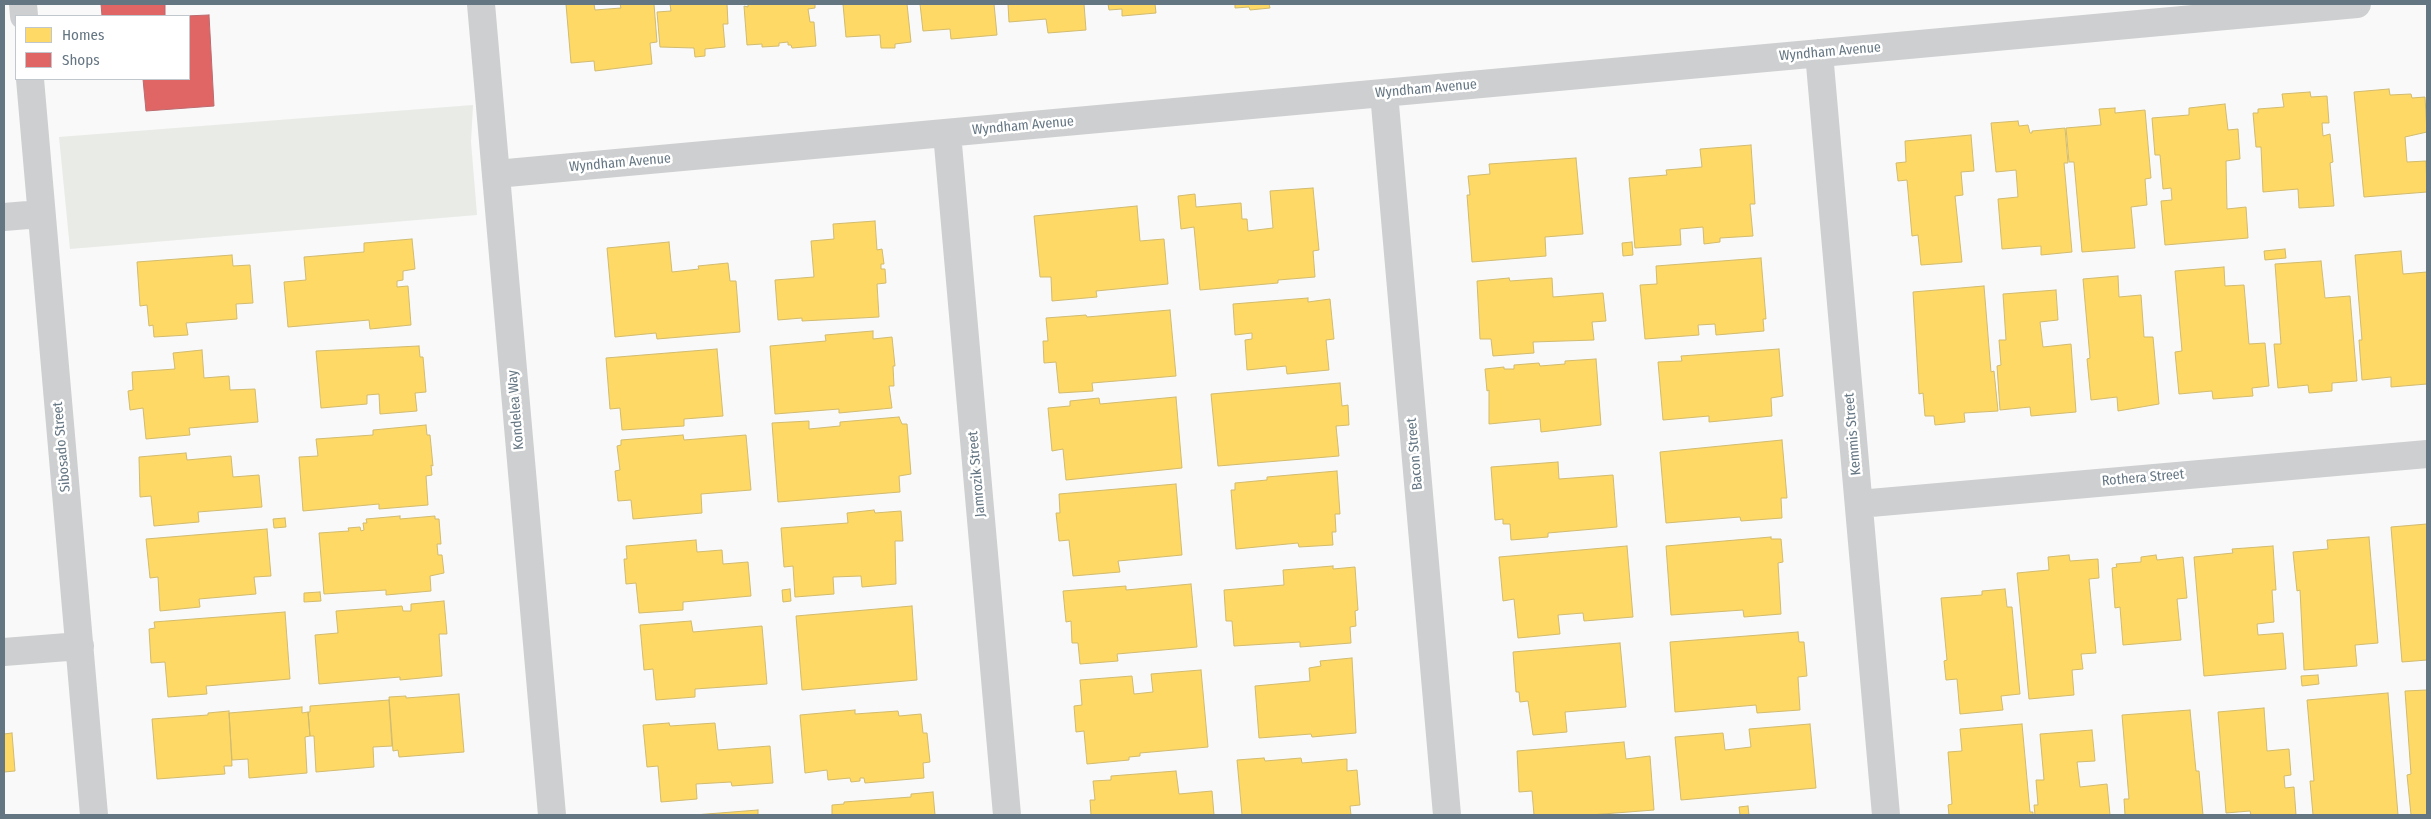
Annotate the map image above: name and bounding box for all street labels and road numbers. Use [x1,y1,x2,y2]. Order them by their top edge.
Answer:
street label: Wyndham Avenue [1778,39,1882,65]
street label: Wyndham Avenue [1374,76,1478,102]
street label: Wyndham Avenue [971,113,1075,139]
street label: Wyndham Avenue [568,150,672,176]
street label: Kondelea Way [504,369,528,451]
street label: Kemmis Street [1841,392,1865,476]
street label: Sibosado Street [50,401,74,493]
street label: Bacon Street [1403,417,1427,491]
street label: Jamrozik Street [965,430,989,518]
street label: Rothera Street [2101,466,2185,490]

